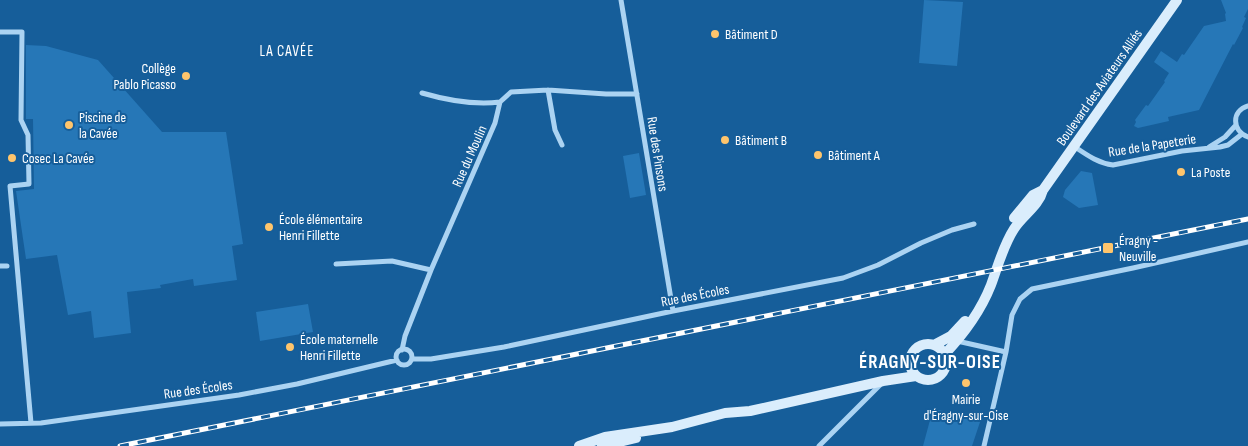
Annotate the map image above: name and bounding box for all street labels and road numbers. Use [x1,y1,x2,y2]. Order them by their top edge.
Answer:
street label: Boulevard des Aviateurs Alliés [1053,26,1146,149]
street label: Rue des Pinsons [643,116,672,193]
street label: Rue du Moulin [448,123,491,190]
street label: Rue de la Papeterie [1107,130,1197,161]
street label: Rue des Écoles [660,281,731,310]
street label: Rue des Écoles [163,376,234,403]

